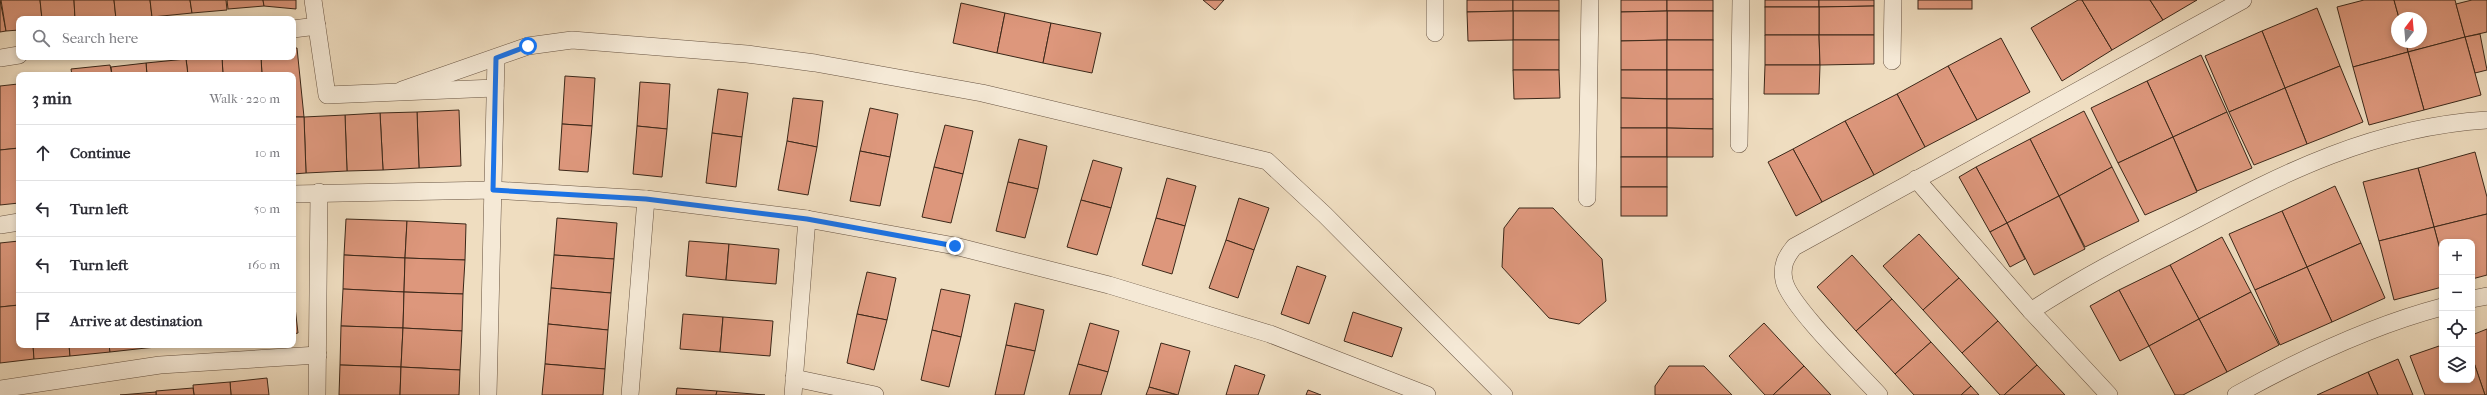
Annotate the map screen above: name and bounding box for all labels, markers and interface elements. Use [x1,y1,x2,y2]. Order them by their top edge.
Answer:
north arrow [2391,12,2427,48]
search box [16,16,296,60]
icon: search [30,27,52,49]
text: Search here [62,29,138,47]
route start [519,37,537,55]
text: 3 min [32,88,72,108]
text: Walk · 220 m [209,91,280,106]
icon: ahead [32,142,54,164]
text: Continue [70,144,130,162]
text: 10 m [255,145,280,160]
icon: left [32,198,54,220]
text: Turn left [70,200,128,218]
text: 50 m [254,201,280,216]
route end [946,237,964,255]
map controls [2439,239,2475,383]
button: + [2439,239,2475,275]
icon: left [32,254,54,276]
text: Turn left [70,256,128,274]
text: 160 m [248,257,280,272]
button: − [2439,275,2475,311]
icon: arrive [32,310,54,332]
button: locate [2439,311,2475,347]
text: Arrive at destination [70,312,202,330]
button: layers [2439,347,2475,383]

